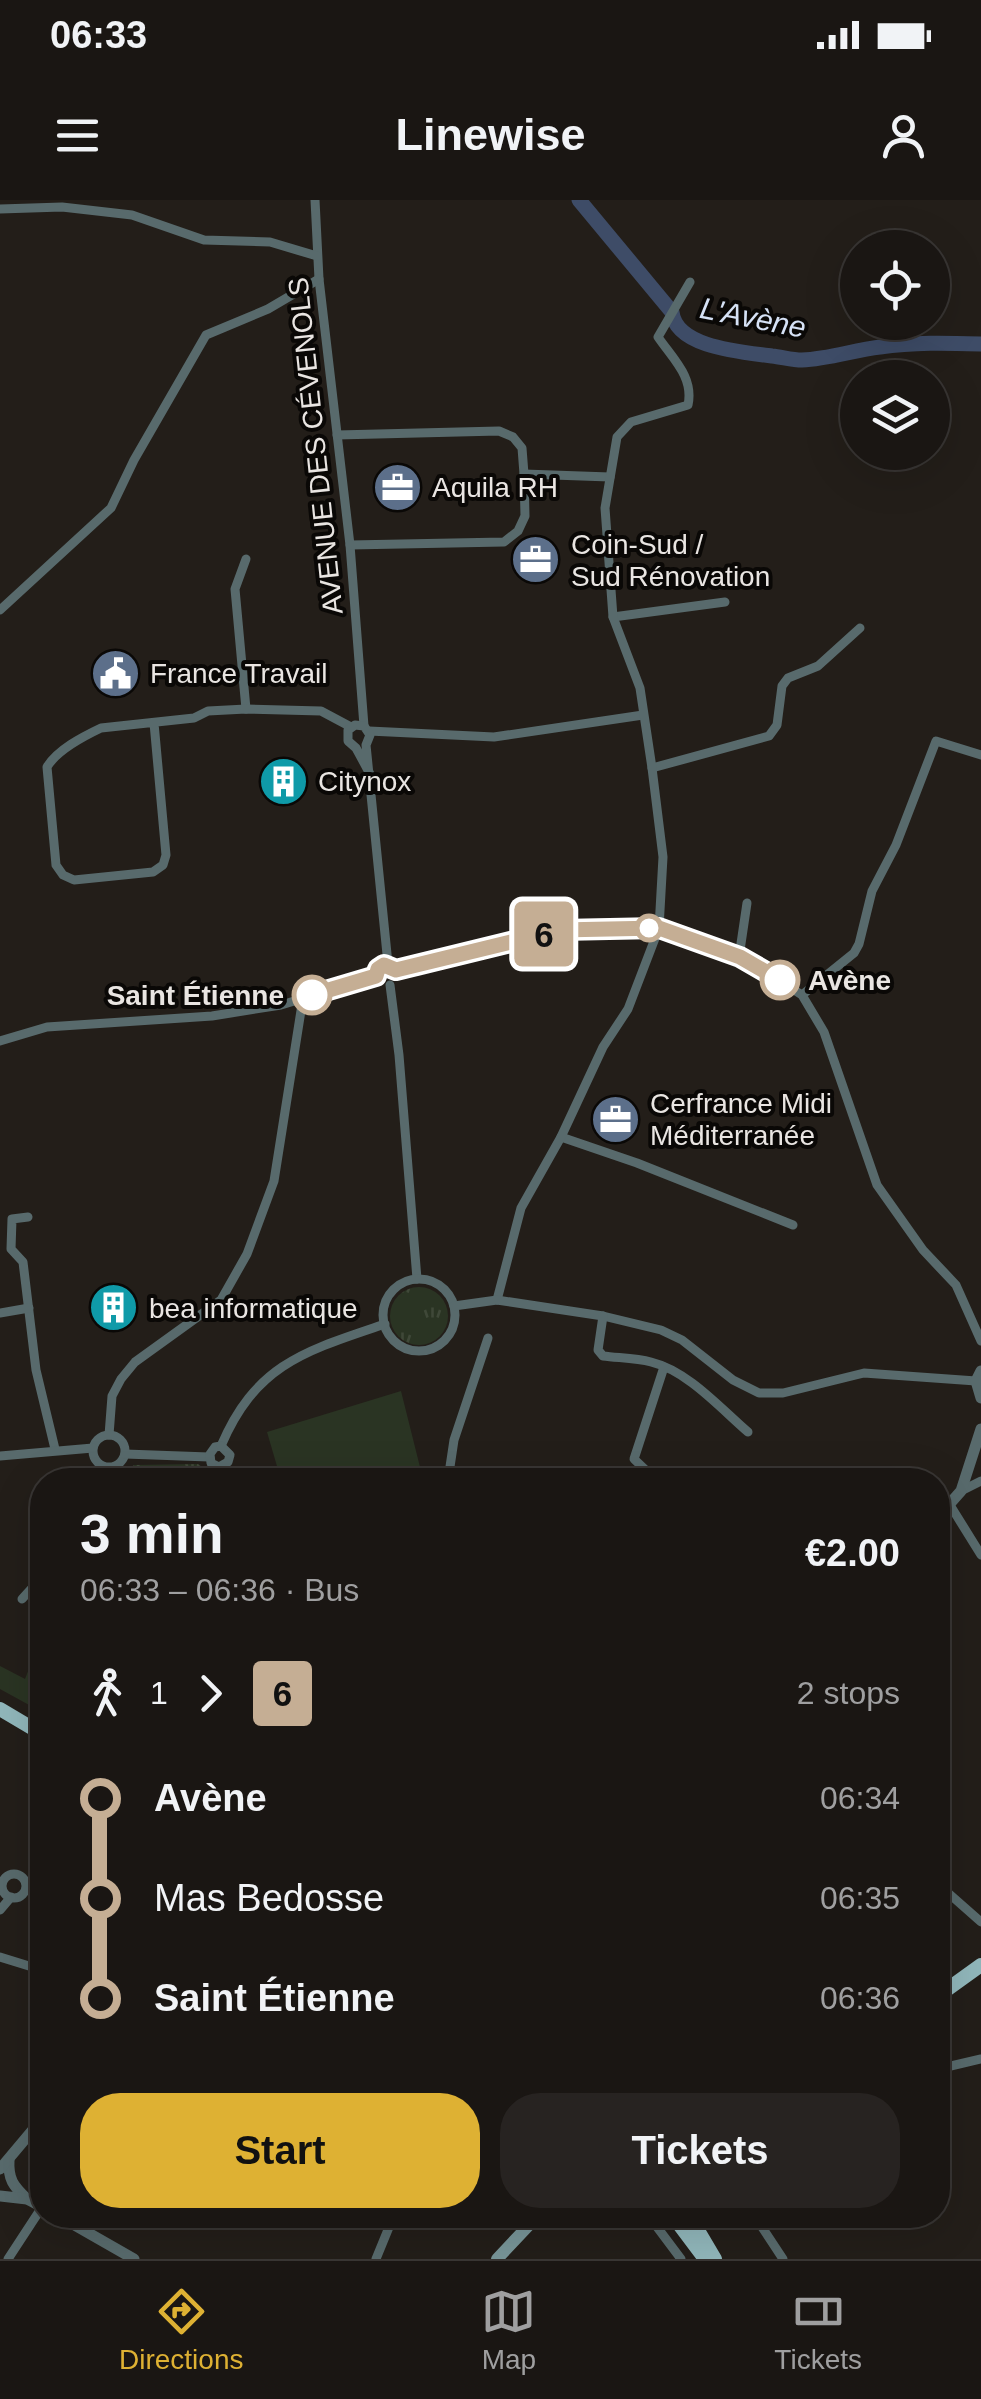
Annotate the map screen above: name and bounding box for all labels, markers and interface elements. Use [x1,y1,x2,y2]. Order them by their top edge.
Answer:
text: 06:33 [50,14,147,56]
icon: menu [50,108,105,163]
icon: person [876,108,931,163]
text: Linewise [395,109,586,160]
map controls [840,230,950,470]
button: locate [840,230,950,340]
street label: AVENUE DES CÉVENOLS [282,276,349,616]
water label: L'Avène [697,291,809,344]
button: layers [840,360,950,470]
office icon: Aquila RH [371,461,423,513]
place label: Aquila RH [432,472,558,503]
place label: Coin-Sud / Sud Rénovation [571,529,770,592]
office icon: Coin-Sud / Sud Rénovation [510,534,562,586]
public building icon: France Travail [89,647,141,699]
place label: France Travail [150,658,327,689]
building icon: Citynox [257,755,309,807]
place label: Citynox [318,766,411,797]
line badge: 6 [512,902,576,966]
text: 6 [534,915,554,954]
unlabelled marker [636,915,662,941]
marker: Avène [761,961,799,999]
place label: Avène [808,965,891,996]
marker: Saint Étienne [293,976,331,1014]
place label: Saint Étienne [107,980,284,1011]
place label: Cerfrance Midi Méditerranée [650,1088,832,1151]
office icon: Cerfrance Midi Méditerranée [589,1093,641,1145]
building icon: bea informatique [88,1282,140,1334]
place label: bea informatique [149,1293,358,1324]
text: 3 min [80,1503,224,1565]
text: €2.00 [805,1532,900,1574]
text: 06:33 – 06:36 · Bus [80,1572,359,1608]
icon: walk [80,1666,135,1721]
icon: forward [183,1666,238,1721]
text: 6 [273,1674,292,1713]
text: 1 [150,1675,168,1711]
text: 2 stops [797,1675,900,1711]
text: Avène [154,1777,267,1819]
text: 06:34 [820,1780,900,1816]
text: Mas Bedosse [154,1877,384,1919]
text: 06:35 [820,1880,900,1916]
text: Saint Étienne [154,1977,395,2019]
text: 06:36 [820,1980,900,2016]
button: Start [80,2093,480,2208]
button: Tickets [500,2093,900,2208]
tab: Directions [119,2284,243,2376]
tab: Map [481,2284,536,2376]
tab: Tickets [774,2284,862,2376]

